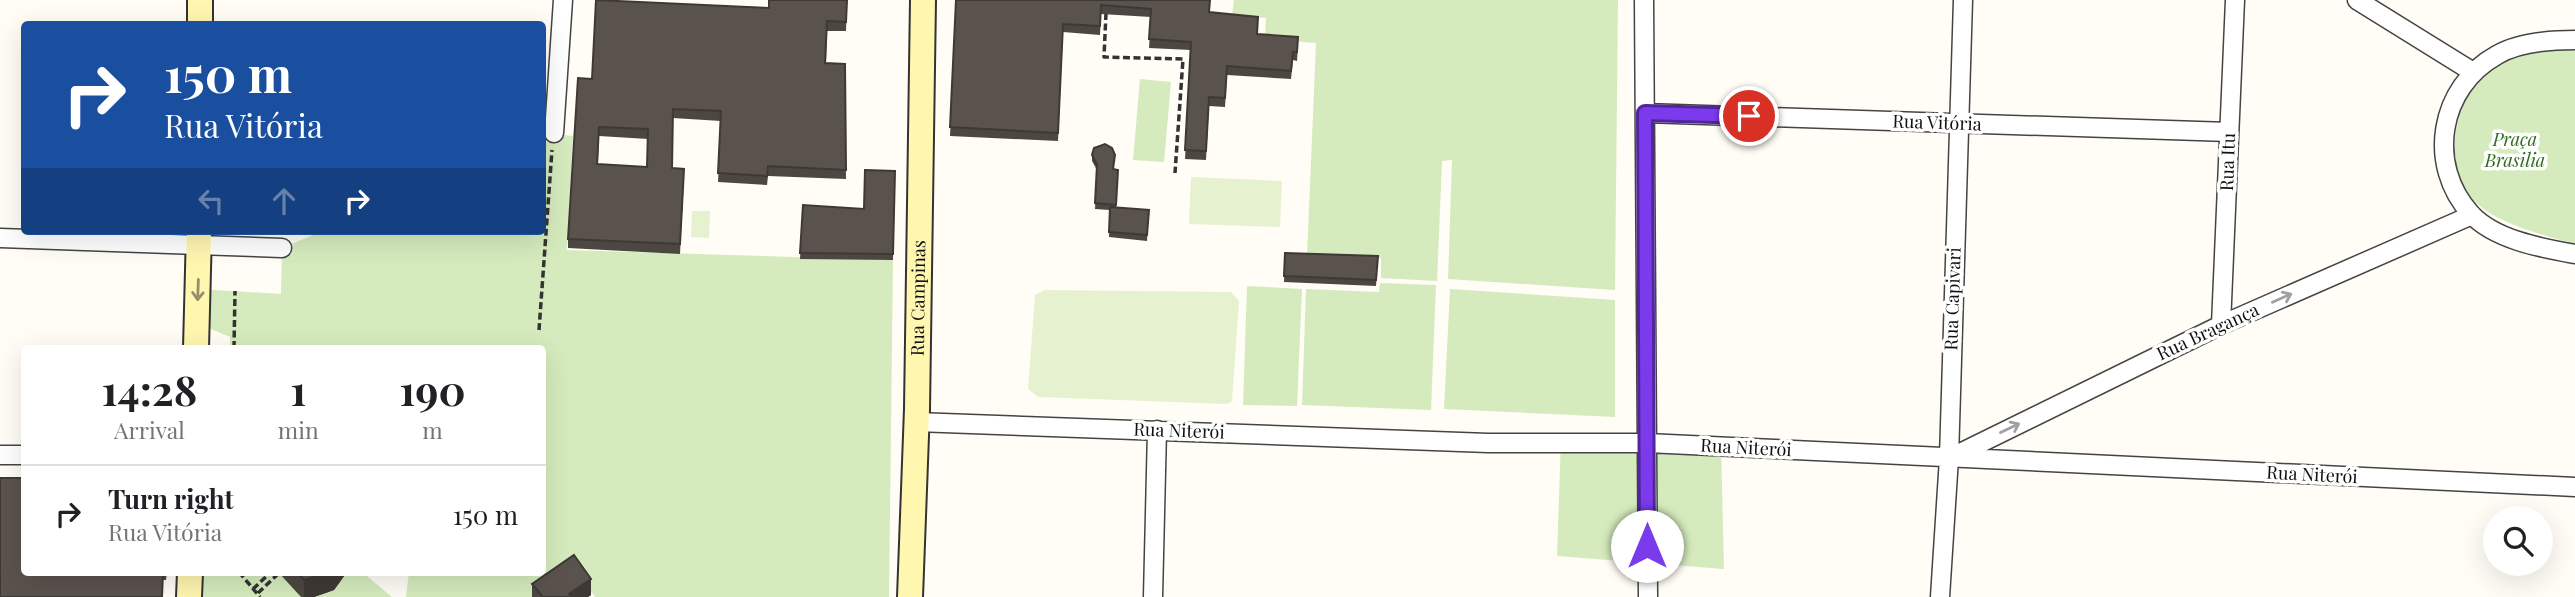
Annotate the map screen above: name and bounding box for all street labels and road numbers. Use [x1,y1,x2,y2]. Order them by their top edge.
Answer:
street label: Rua Vitória [1892,108,1982,136]
street label: Rua Itu [2214,132,2240,191]
street label: Rua Campinas [905,240,930,356]
street label: Rua Capivari [1938,247,1966,351]
street label: Rua Bragança [2153,297,2263,365]
street label: Rua Niterói [1133,416,1225,444]
street label: Rua Niterói [1700,433,1792,461]
street label: Rua Niterói [2266,460,2358,488]

